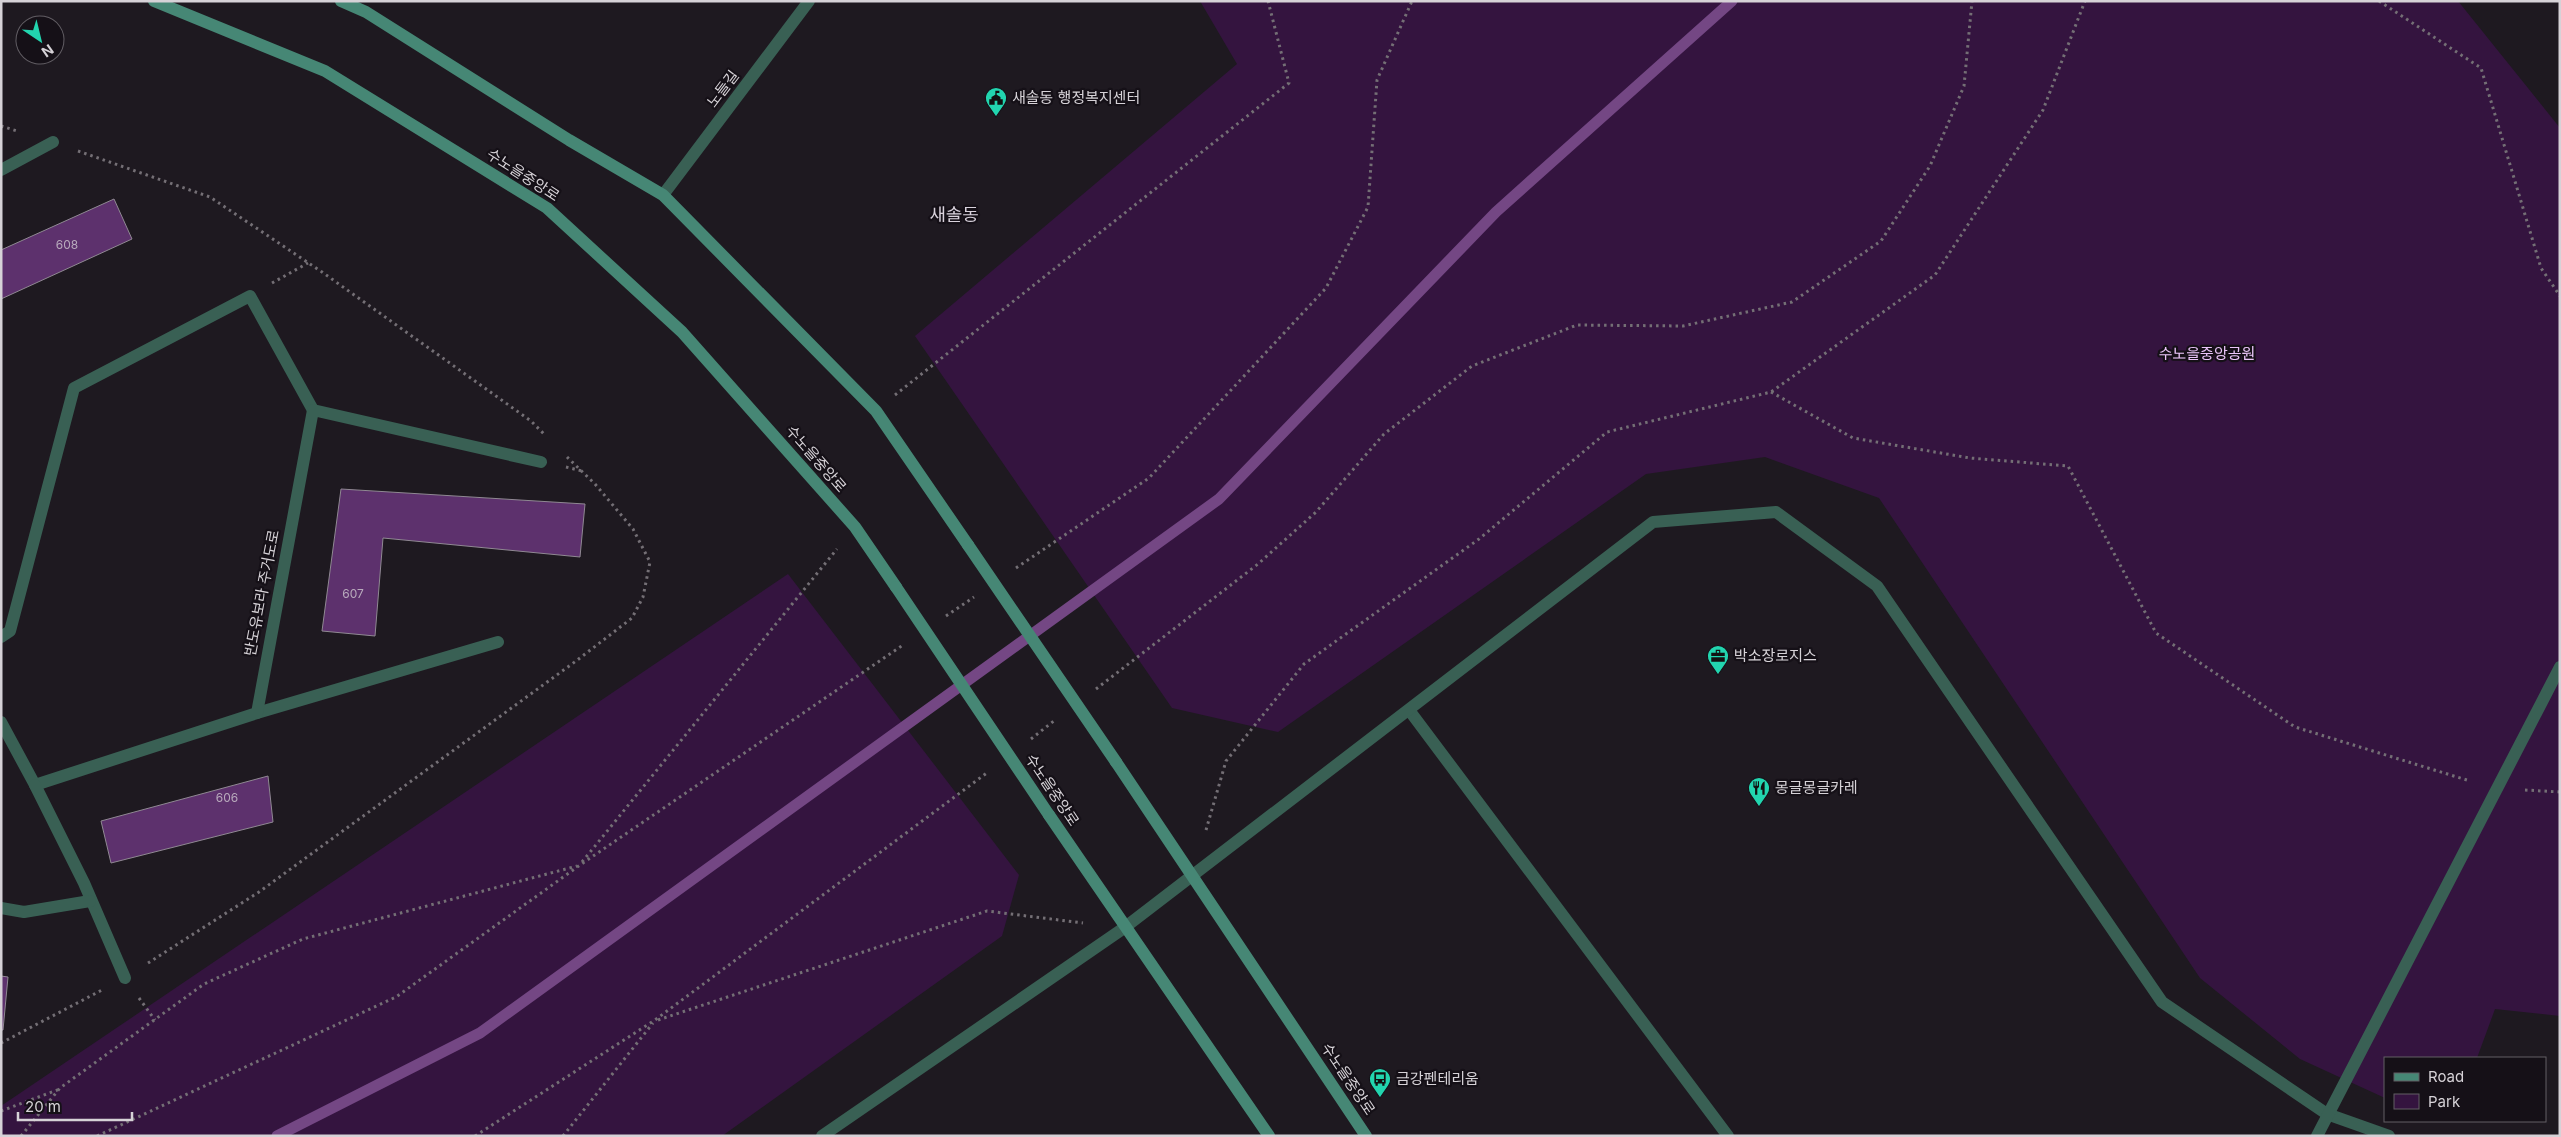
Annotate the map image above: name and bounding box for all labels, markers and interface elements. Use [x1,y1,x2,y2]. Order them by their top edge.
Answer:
north arrow [15,15,65,65]
text: N [38,41,57,61]
street label: 노들길 [703,66,743,111]
public building icon: 새솔동 행정복지센터 [984,86,1008,117]
place label: 새솔동 행정복지센터 [1012,88,1140,107]
street label: 수노을중앙로 [483,144,563,205]
district label: 새솔동 [929,204,979,225]
house number: 608 [56,237,78,252]
park label: 수노을중앙공원 [2159,344,2255,363]
street label: 수노을중앙로 [782,421,851,496]
street label: 반도유보라 주거도로 [240,528,283,658]
house number: 607 [342,586,364,601]
office icon: 박소장로지스 [1706,644,1730,675]
place label: 박소장로지스 [1734,646,1817,665]
street label: 수노을중앙로 [1021,750,1083,829]
restaurant icon: 몽글몽글카레 [1747,776,1771,807]
place label: 몽글몽글카레 [1775,778,1858,797]
house number: 606 [216,790,238,805]
street label: 수노을중앙로 [1317,1039,1379,1118]
legend [2384,1057,2546,1122]
bus stop icon: 금강펜테리움 [1368,1067,1392,1098]
text: Road [2428,1067,2464,1086]
place label: 금강펜테리움 [1396,1069,1479,1088]
scale bar [18,1090,131,1122]
text: Park [2428,1092,2461,1111]
text: 20 m [25,1097,61,1116]

